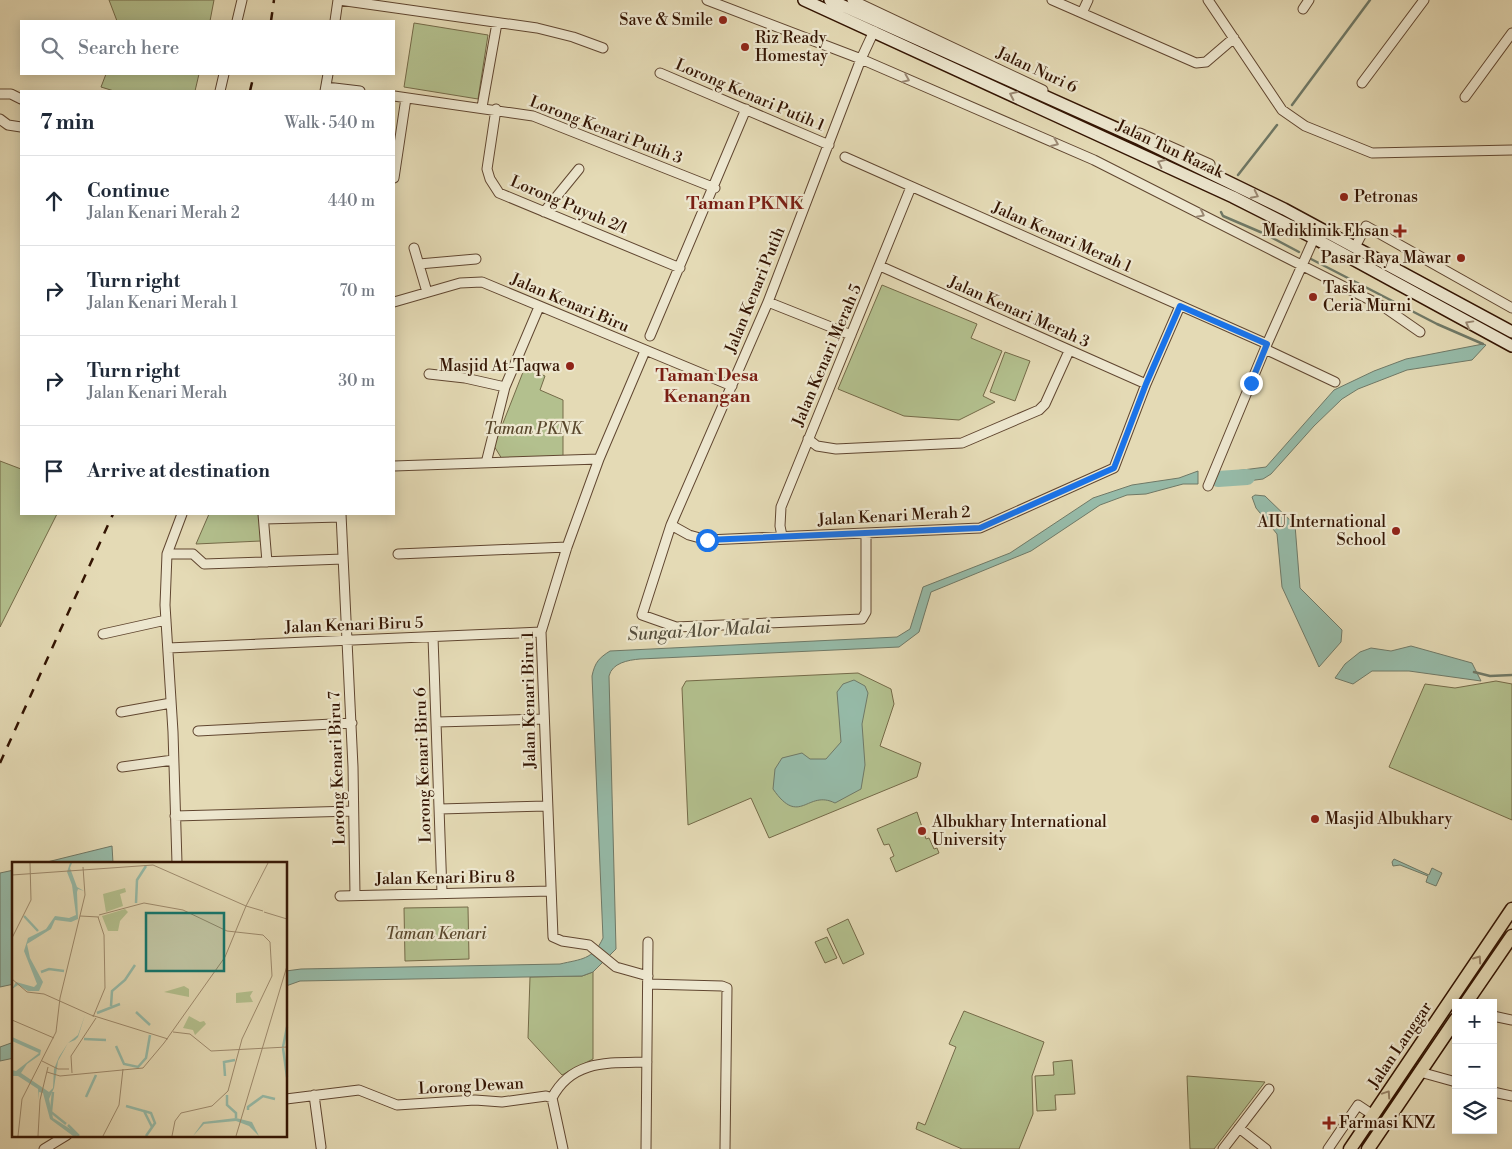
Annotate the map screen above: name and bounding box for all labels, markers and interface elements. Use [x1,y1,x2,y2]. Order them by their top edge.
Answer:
place label: Save & Smile [619,10,713,30]
marker: Save & Smile [717,14,729,26]
search box [20,20,395,75]
place label: Riz Ready Homestay [755,28,828,66]
icon: search [38,34,66,62]
text: Search here [78,36,179,60]
marker: Riz Ready Homestay [739,41,751,53]
street label: Jalan Nuri 6 [992,42,1081,98]
street label: Lorong Kenari Putih 1 [672,54,828,136]
one-way arrow [901,72,910,83]
one-way arrow [1009,91,1018,101]
street label: Lorong Kenari Putih 3 [527,92,686,168]
text: 7 min [40,110,94,136]
text: Walk · 540 m [285,113,375,133]
street label: Jalan Tun Razak [1112,115,1228,183]
one-way arrow [1050,137,1059,148]
one-way arrow [1157,159,1166,169]
street label: Lorong Puyuh 2/1 [507,171,631,239]
text: Continue [87,179,170,203]
icon: ahead [40,187,68,215]
place label: Petronas [1354,187,1418,207]
one-way arrow [1250,189,1259,199]
text: 440 m [328,191,375,211]
marker: Petronas [1338,191,1350,203]
district label: Taman PKNK [686,192,804,215]
street label: Jalan Kenari Merah 1 [988,197,1135,277]
text: Jalan Kenari Merah 2 [87,203,240,223]
one-way arrow [1196,208,1205,218]
place label: Mediklinik Ehsan [1262,221,1389,241]
street label: Jalan Kenari Putih [720,224,790,357]
marker: Mediklinik Ehsan [1393,224,1407,238]
place label: Pasar Raya Mawar [1321,248,1451,268]
marker: Pasar Raya Mawar [1455,252,1467,264]
text: Turn right [87,269,180,293]
street label: Jalan Kenari Biru [507,269,632,337]
street label: Jalan Kenari Merah 3 [944,271,1093,352]
icon: right [40,277,68,305]
place label: Taska Ceria Murni [1323,278,1411,316]
text: 70 m [339,281,375,301]
street label: Jalan Kenari Merah 5 [788,281,866,430]
marker: Taska Ceria Murni [1307,291,1319,303]
text: Jalan Kenari Merah 1 [87,293,238,313]
one-way arrow [1465,320,1474,330]
place label: Masjid At-Taqwa [439,356,561,376]
text: Turn right [87,359,180,383]
marker: Masjid At-Taqwa [564,360,576,372]
district label: Taman Desa Kenangan [655,364,759,408]
icon: right [40,367,68,395]
text: 30 m [338,371,375,391]
route end [1240,372,1263,395]
text: Jalan Kenari Merah [87,383,227,403]
park label: Taman PKNK [484,419,584,439]
icon: arrive [40,457,68,485]
text: Arrive at destination [87,459,270,483]
street label: Jalan Kenari Merah 2 [816,502,971,530]
place label: AIU International School [1257,512,1386,550]
marker: AIU International School [1390,525,1402,537]
route start [696,529,719,552]
street label: Jalan Kenari Biru 5 [283,613,424,637]
water label: Sungai Alor Malai [627,616,771,646]
street label: Jalan Kenari Biru 1 [518,631,540,770]
street label: Lorong Kenari Biru 6 [410,687,436,843]
street label: Lorong Kenari Biru 7 [324,691,350,845]
place label: Masjid Albukhary [1325,809,1453,829]
place label: Albukhary International University [931,812,1107,850]
marker: Masjid Albukhary [1309,813,1321,825]
marker: Albukhary International University [916,825,928,837]
inset map [12,862,288,1136]
street label: Jalan Kenari Biru 8 [374,867,515,889]
park label: Taman Kenari [385,924,487,944]
one-way arrow [1471,956,1481,965]
street label: Jalan Langgar [1363,998,1436,1093]
map controls [1452,999,1497,1134]
button: + [1452,999,1497,1044]
button: − [1452,1044,1497,1089]
street label: Lorong Dewan [418,1073,525,1099]
button: layers [1452,1089,1497,1134]
one-way arrow [1381,1090,1390,1100]
place label: Farmasi KNZ [1339,1113,1435,1133]
marker: Farmasi KNZ [1323,1117,1335,1129]

